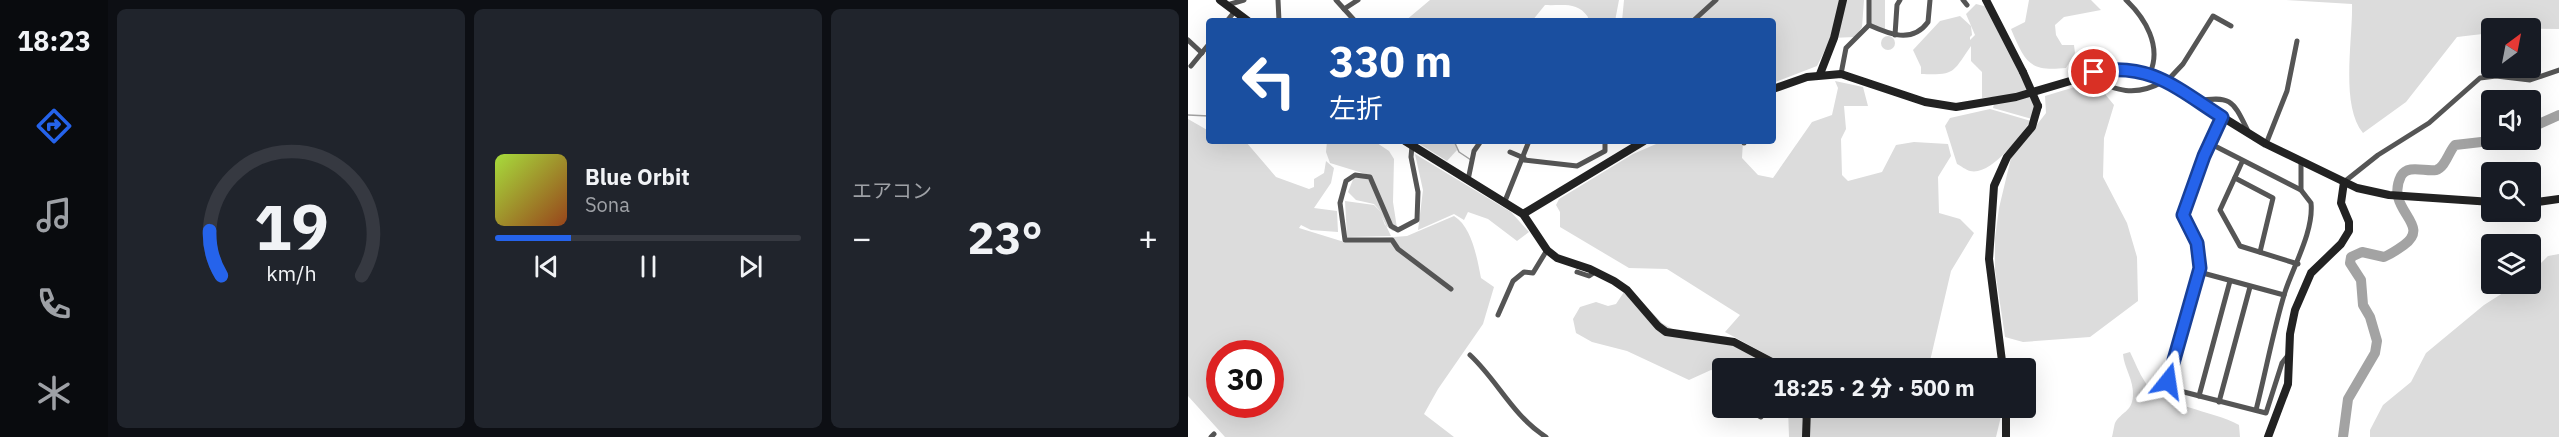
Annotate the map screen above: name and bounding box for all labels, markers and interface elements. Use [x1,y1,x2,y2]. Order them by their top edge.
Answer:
north arrow [2481,18,2541,78]
map controls [2481,18,2541,294]
text: 18:23 [17,23,91,58]
text: 330 m [1329,34,1452,89]
icon: left [1230,42,1308,120]
pin [2068,46,2119,97]
icon: arrive [2077,55,2110,88]
text: 左折 [1329,90,1383,125]
button: sound [2481,90,2541,150]
icon: directions [33,105,75,147]
text: Blue Orbit [585,162,690,191]
button: search [2481,162,2541,222]
text: エアコン [852,177,932,204]
text: 19 [254,186,328,267]
text: Sona [585,191,630,218]
icon: music [33,194,75,236]
text: 23° [967,208,1043,266]
text: − [852,216,872,259]
text: + [1138,216,1158,259]
button: layers [2481,234,2541,294]
icon: previous [530,250,563,283]
icon: pause [632,250,665,283]
icon: next [734,250,767,283]
text: km/h [266,259,316,287]
icon: phone [33,283,75,325]
speed limit sign: 30 [1206,340,1284,418]
position arrow [2136,349,2200,413]
icon: climate [33,372,75,414]
text: 18:25 · 2 分 · 500 m [1773,373,1975,402]

